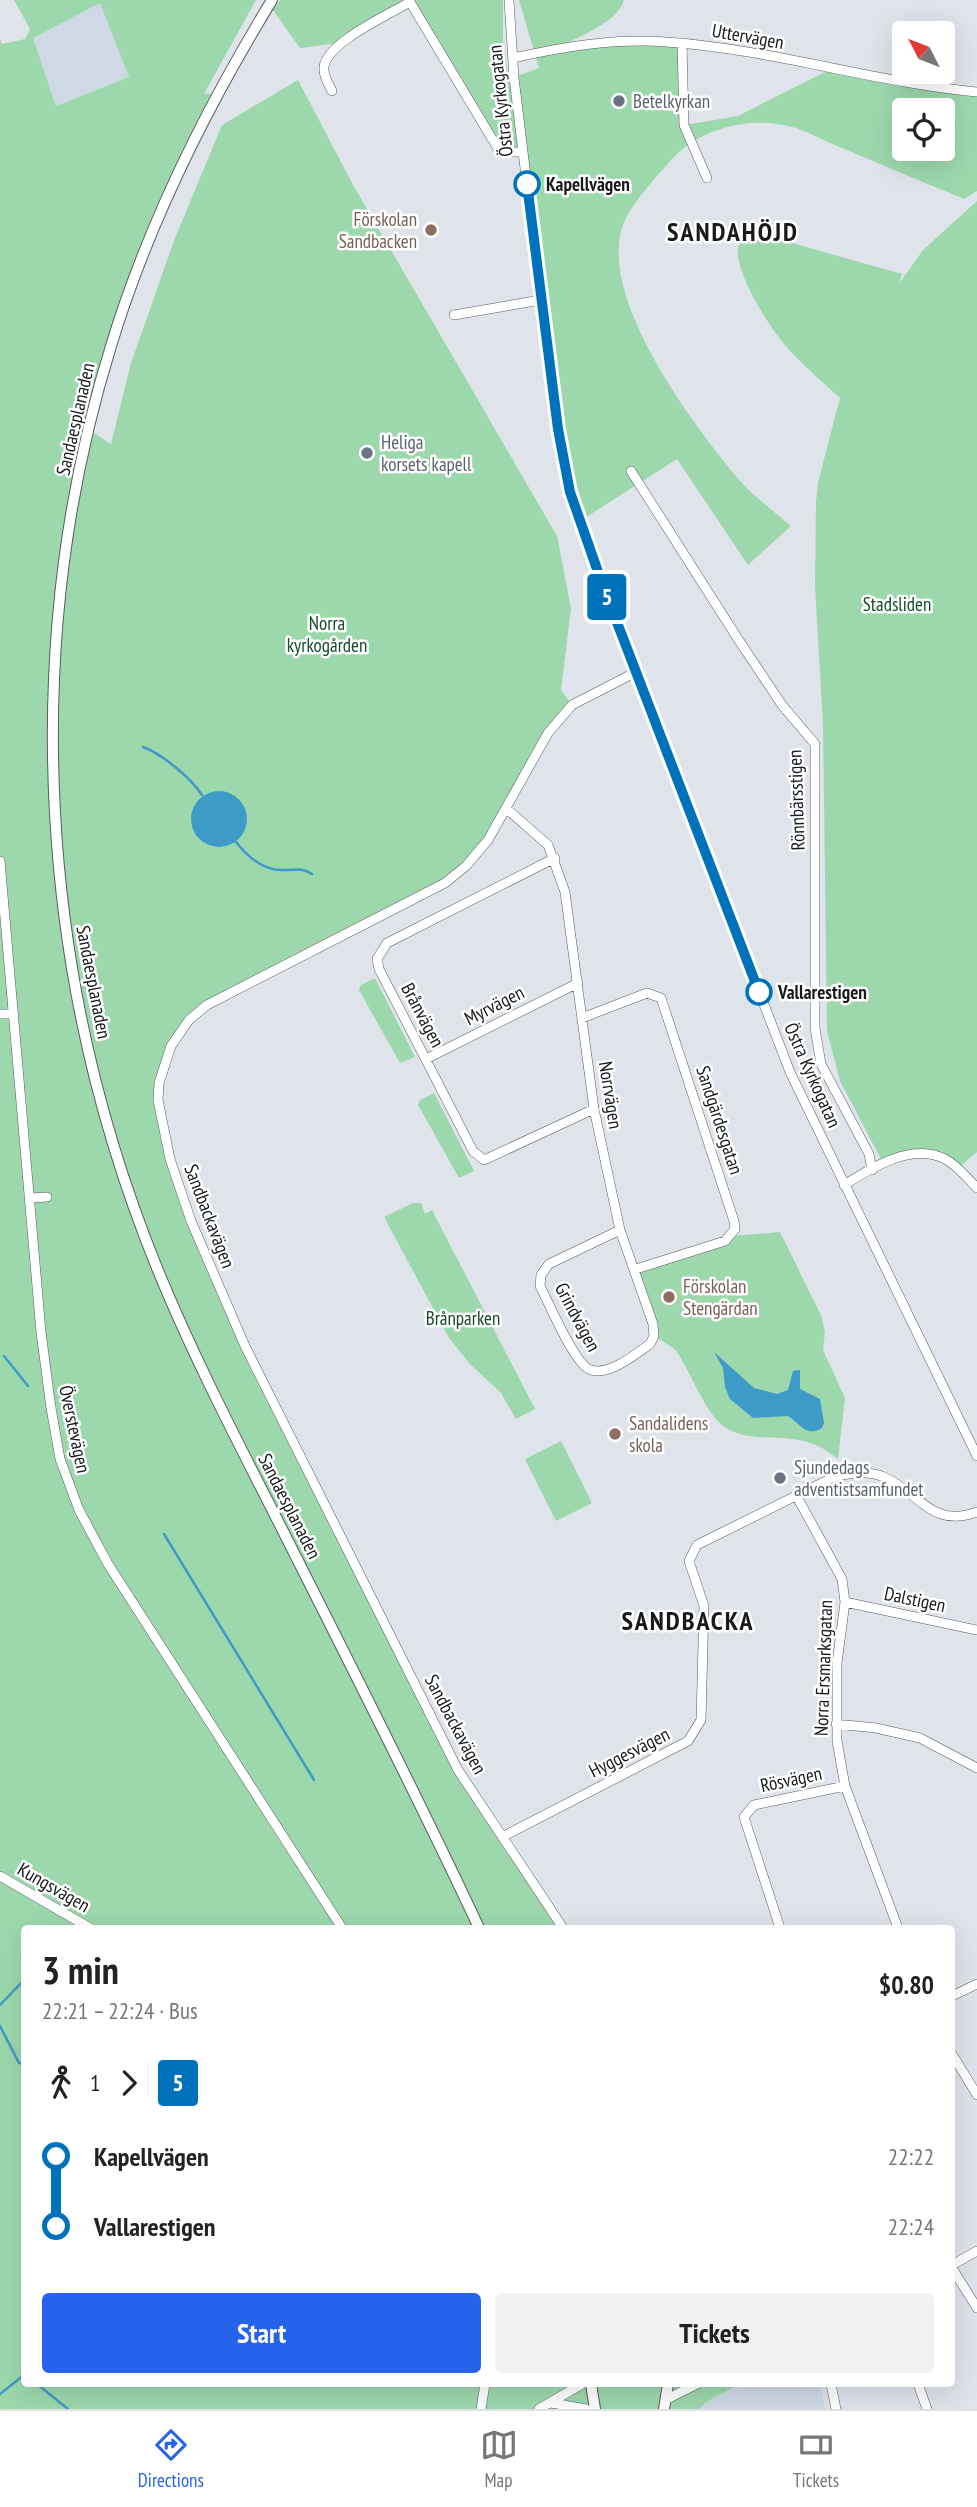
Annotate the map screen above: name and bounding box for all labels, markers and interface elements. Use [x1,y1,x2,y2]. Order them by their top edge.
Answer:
street label: Uttervägen [710,18,786,54]
north arrow [892,21,956,84]
map controls [892,21,955,161]
street label: Östra Kyrkogatan [482,44,518,158]
place label: Betelkyrkan [633,89,710,113]
marker: Betelkyrkan [611,93,627,109]
button: locate [892,98,955,161]
marker: Kapellvägen [514,171,540,197]
place label: Kapellvägen [546,172,630,196]
place label: Förskolan Sandbacken [339,207,417,253]
district label: SANDAHÖJD [667,215,799,248]
marker: Förskolan Sandbacken [423,222,439,238]
street label: Sandaesplanaden [50,360,100,478]
place label: Heliga korsets kapell [381,430,472,476]
marker: Heliga korsets kapell [359,445,375,461]
line badge: 5 [584,574,630,620]
text: 5 [601,581,613,612]
park label: Stadsliden [863,592,931,616]
park label: Norra kyrkogården [287,611,367,657]
street label: Rönnbärsstigen [782,749,810,851]
street label: Sandaesplanaden [71,923,117,1041]
street label: Brånvägen [396,979,450,1051]
marker: Vallarestigen [746,979,772,1005]
street label: Myrvägen [460,980,528,1030]
place label: Vallarestigen [777,980,867,1004]
street label: Östra Kyrkogatan [779,1019,847,1131]
street label: Norrvägen [594,1059,628,1131]
street label: Sandgärdesgatan [691,1063,749,1177]
street label: Sandbackavägen [179,1161,241,1271]
place label: Förskolan Stengärdan [683,1274,758,1320]
street label: Grindvägen [550,1278,606,1356]
marker: Förskolan Stengärdan [661,1289,677,1305]
park label: Brånparken [426,1306,500,1330]
street label: Överstevägen [54,1383,96,1475]
place label: Sandalidens skola [629,1411,708,1457]
marker: Sandalidens skola [607,1426,623,1442]
street label: Sandaesplanaden [253,1449,327,1563]
place label: Sjundedags adventistsamfundet [794,1455,924,1501]
marker: Sjundedags adventistsamfundet [772,1470,788,1486]
street label: Dalstigen [882,1581,948,1617]
street label: Norra Ersmarksgatan [809,1600,837,1736]
district label: SANDBACKA [621,1604,755,1637]
street label: Sandbackavägen [420,1670,492,1778]
street label: Hyggesvägen [585,1721,673,1783]
street label: Rösvägen [758,1761,824,1797]
street label: Kungsvägen [14,1857,94,1917]
text: 3 min [42,1945,119,1994]
text: $0.80 [879,1968,934,2001]
text: 22:21 – 22:24 · Bus [42,1996,198,2025]
icon: walk [42,2064,80,2102]
icon: forward [110,2064,148,2102]
text: 5 [172,2067,184,2098]
text: 1 [90,2068,100,2097]
text: Kapellvägen [94,2140,209,2173]
text: 22:22 [888,2142,934,2171]
text: Vallarestigen [94,2210,216,2243]
text: 22:24 [888,2212,934,2241]
button: Start [42,2293,481,2373]
button: Tickets [495,2293,934,2373]
tab: Directions [138,2426,204,2492]
tab: Map [480,2426,518,2492]
tab: Tickets [793,2426,839,2492]

